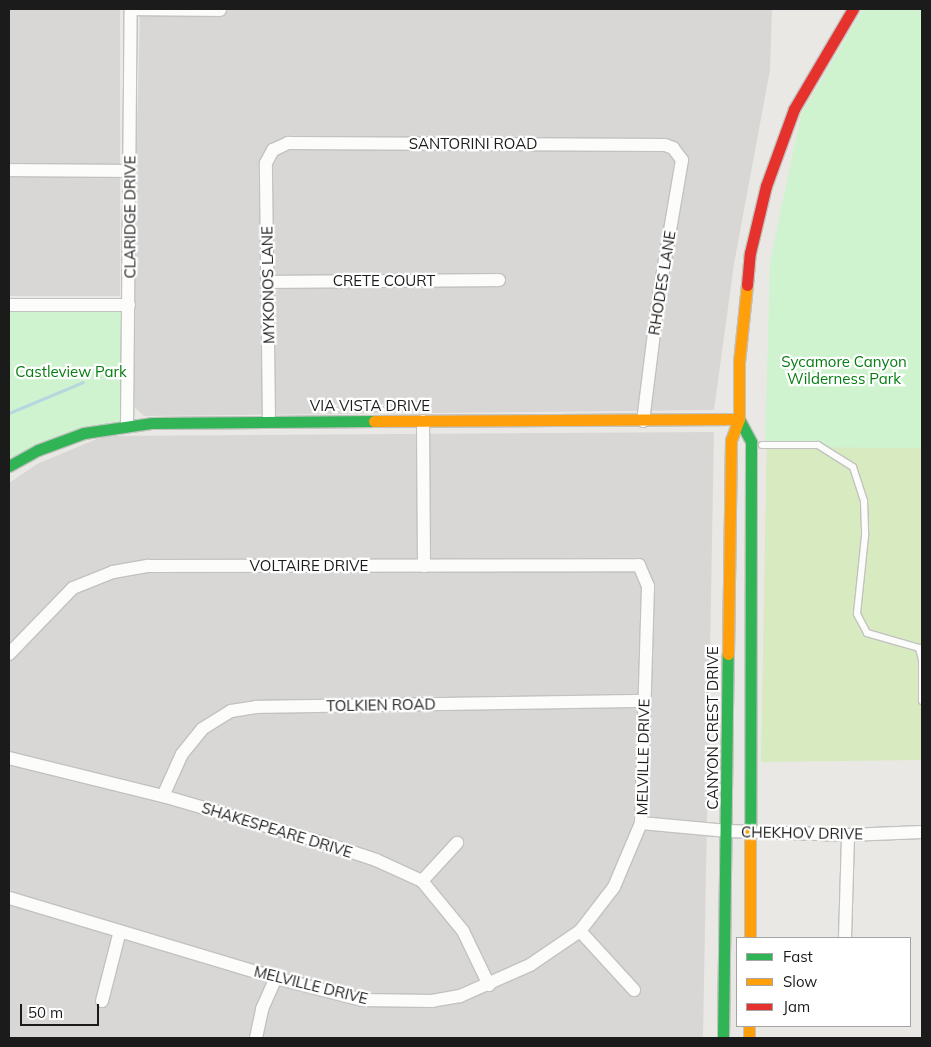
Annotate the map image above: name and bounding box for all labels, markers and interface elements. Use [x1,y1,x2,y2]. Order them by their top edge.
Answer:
street label: SANTORINI ROAD [409,135,537,153]
street label: CLARIDGE DRIVE [121,155,139,279]
street label: MYKONOS LANE [258,226,278,344]
street label: RHODES LANE [645,229,679,337]
street label: CRETE COURT [333,272,435,290]
park label: Sycamore Canyon Wilderness Park [781,352,907,387]
park label: Castleview Park [15,363,127,381]
street label: VIA VISTA DRIVE [310,397,430,415]
street label: VOLTAIRE DRIVE [250,557,368,575]
street label: CANYON CREST DRIVE [704,646,722,810]
street label: TOLKIEN ROAD [326,695,436,715]
street label: MELVILLE DRIVE [633,699,653,815]
street label: SHAKESPEARE DRIVE [199,798,355,862]
street label: CHEKHOV DRIVE [741,823,863,843]
legend [736,937,911,1027]
text: Fast [783,947,813,966]
street label: MELVILLE DRIVE [252,962,370,1008]
text: Slow [783,972,817,991]
scale bar [22,994,101,1026]
text: Jam [783,997,810,1016]
text: 50 m [28,1003,63,1022]

